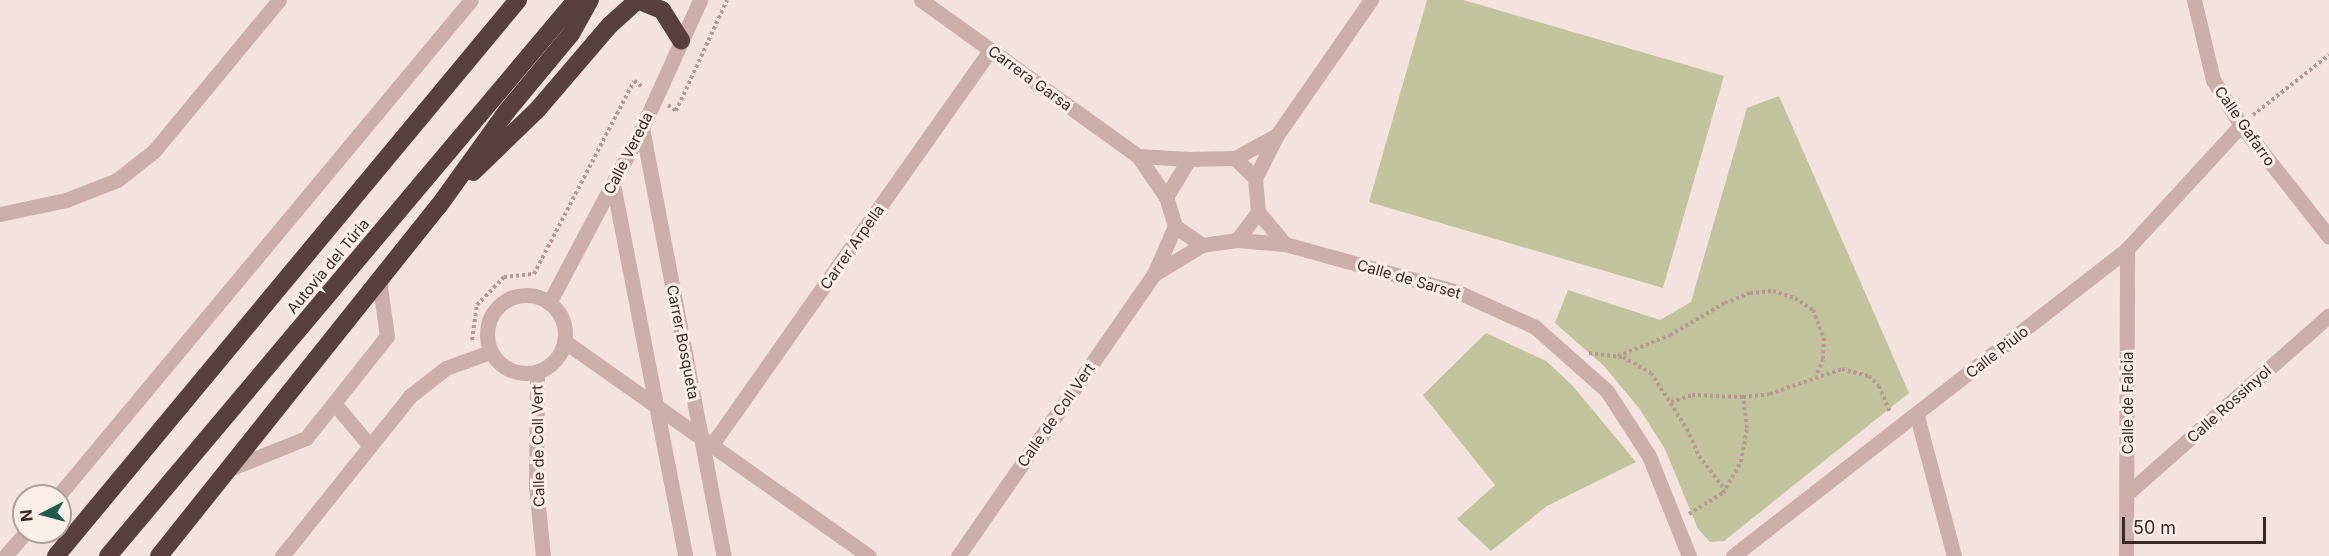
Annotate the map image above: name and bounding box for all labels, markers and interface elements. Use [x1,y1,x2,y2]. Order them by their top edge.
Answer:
street label: Carrera Garsa [985,42,1075,114]
street label: Calle Gafarro [2211,83,2279,169]
street label: Calle Vereda [600,109,656,197]
street label: Carrer Arpella [816,201,888,293]
street label: Autovia del Túria [283,215,373,317]
street label: Calle de Sarset [1355,256,1463,302]
street label: Carrer Bosqueta [663,283,703,401]
street label: Calle Piulo [1962,322,2032,382]
street label: Calle de Falcia [2119,352,2137,454]
street label: Calle de Coll Vert [1014,360,1098,470]
street label: Calle Rossinyol [2183,362,2275,446]
street label: Calle de Coll Vert [528,385,548,507]
north arrow [12,484,72,544]
scale bar [2125,505,2269,543]
text: N [16,509,37,523]
text: 50 m [2133,517,2176,538]

